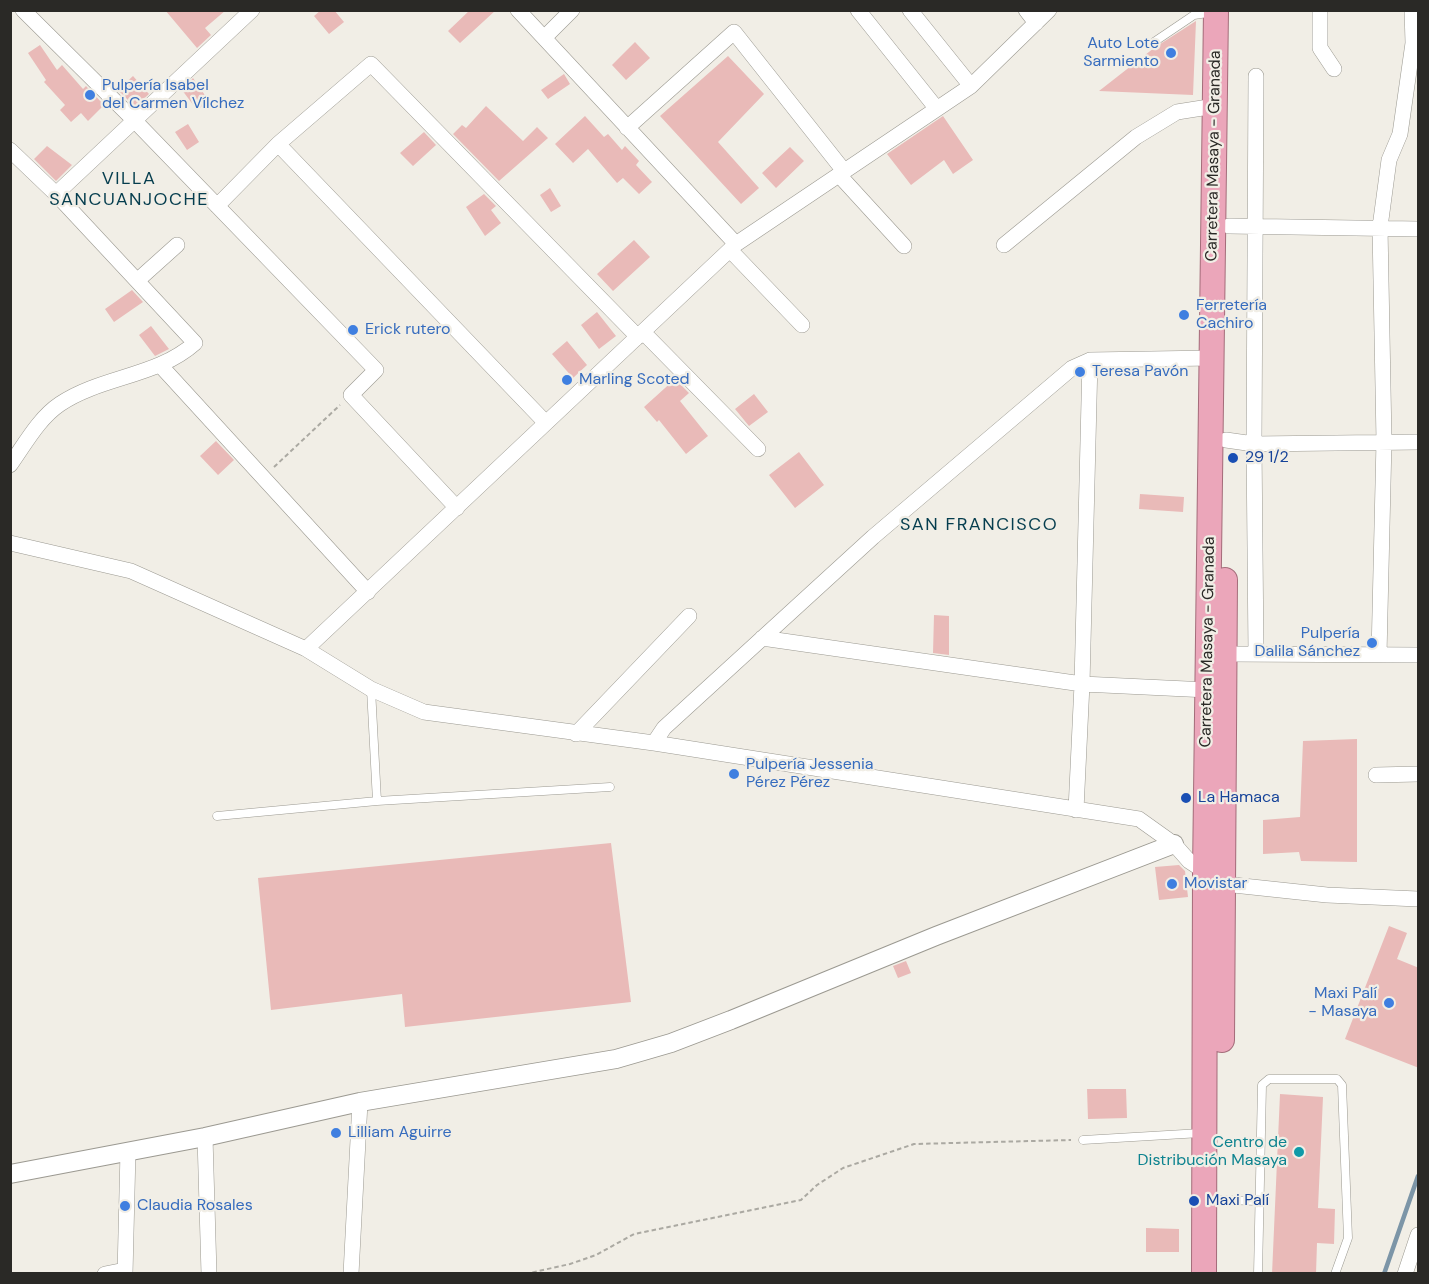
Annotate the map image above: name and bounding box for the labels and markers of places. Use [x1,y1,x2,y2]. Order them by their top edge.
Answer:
place label: Auto Lote Sarmiento [1083,34,1159,72]
marker: Auto Lote Sarmiento [1164,46,1178,60]
place label: Pulpería Isabel del Carmen Vílchez [102,76,244,114]
marker: Pulpería Isabel del Carmen Vílchez [83,88,97,102]
place label: Ferretería Cachiro [1196,296,1267,334]
marker: Ferretería Cachiro [1177,308,1191,322]
place label: Erick rutero [365,320,451,340]
marker: Erick rutero [346,323,360,337]
place label: Teresa Pavón [1092,362,1188,382]
marker: Teresa Pavón [1073,365,1087,379]
place label: Marling Scoted [579,370,690,390]
marker: Marling Scoted [560,373,574,387]
place label: 29 1/2 [1245,448,1289,468]
marker: 29 1/2 [1226,451,1240,465]
place label: Pulpería Dalila Sánchez [1254,624,1360,662]
marker: Pulpería Dalila Sánchez [1365,636,1379,650]
place label: Pulpería Jessenia Pérez Pérez [746,755,874,793]
marker: Pulpería Jessenia Pérez Pérez [727,767,741,781]
place label: La Hamaca [1198,788,1280,808]
marker: La Hamaca [1179,791,1193,805]
place label: Movistar [1184,874,1247,894]
marker: Movistar [1165,877,1179,891]
place label: Maxi Palí - Masaya [1308,984,1377,1022]
marker: Maxi Palí - Masaya [1382,996,1396,1010]
place label: Lilliam Aguirre [348,1123,452,1143]
marker: Lilliam Aguirre [329,1126,343,1140]
place label: Centro de Distribución Masaya [1138,1133,1287,1171]
marker: Centro de Distribución Masaya [1292,1145,1306,1159]
place label: Maxi Palí [1206,1191,1269,1211]
marker: Maxi Palí [1187,1194,1201,1208]
place label: Claudia Rosales [137,1196,253,1216]
marker: Claudia Rosales [118,1199,132,1213]

